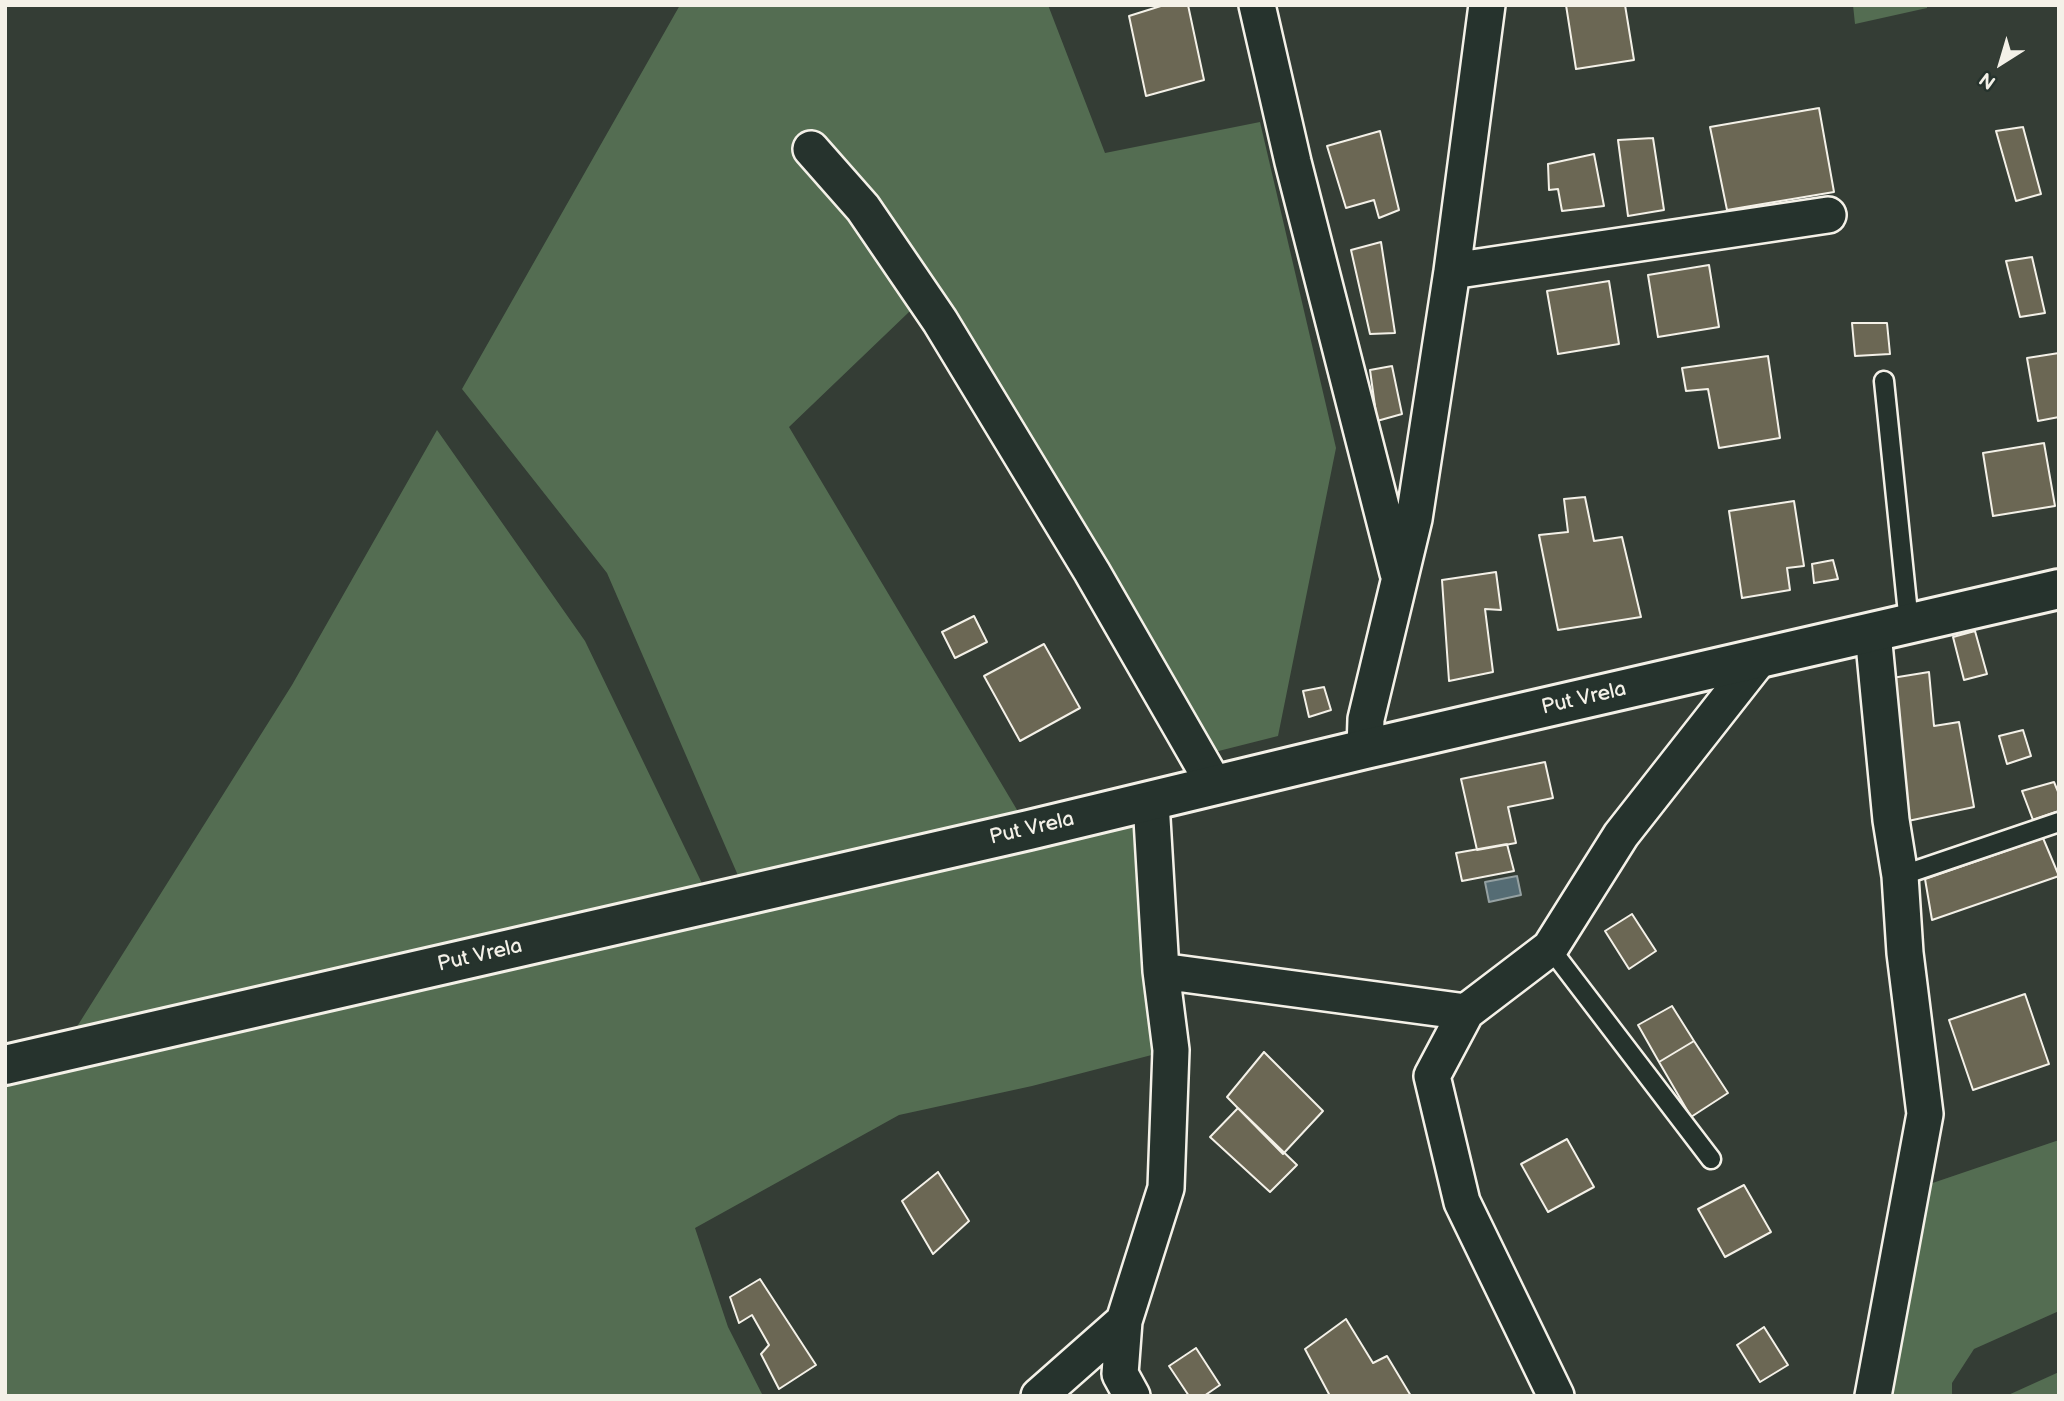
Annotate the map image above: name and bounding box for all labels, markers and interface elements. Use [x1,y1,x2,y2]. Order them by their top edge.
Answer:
north arrow [1966,28,2036,98]
text: N [1975,67,2001,94]
street label: Put Vrela [1539,677,1629,721]
street label: Put Vrela [987,807,1077,851]
street label: Put Vrela [435,934,525,978]

